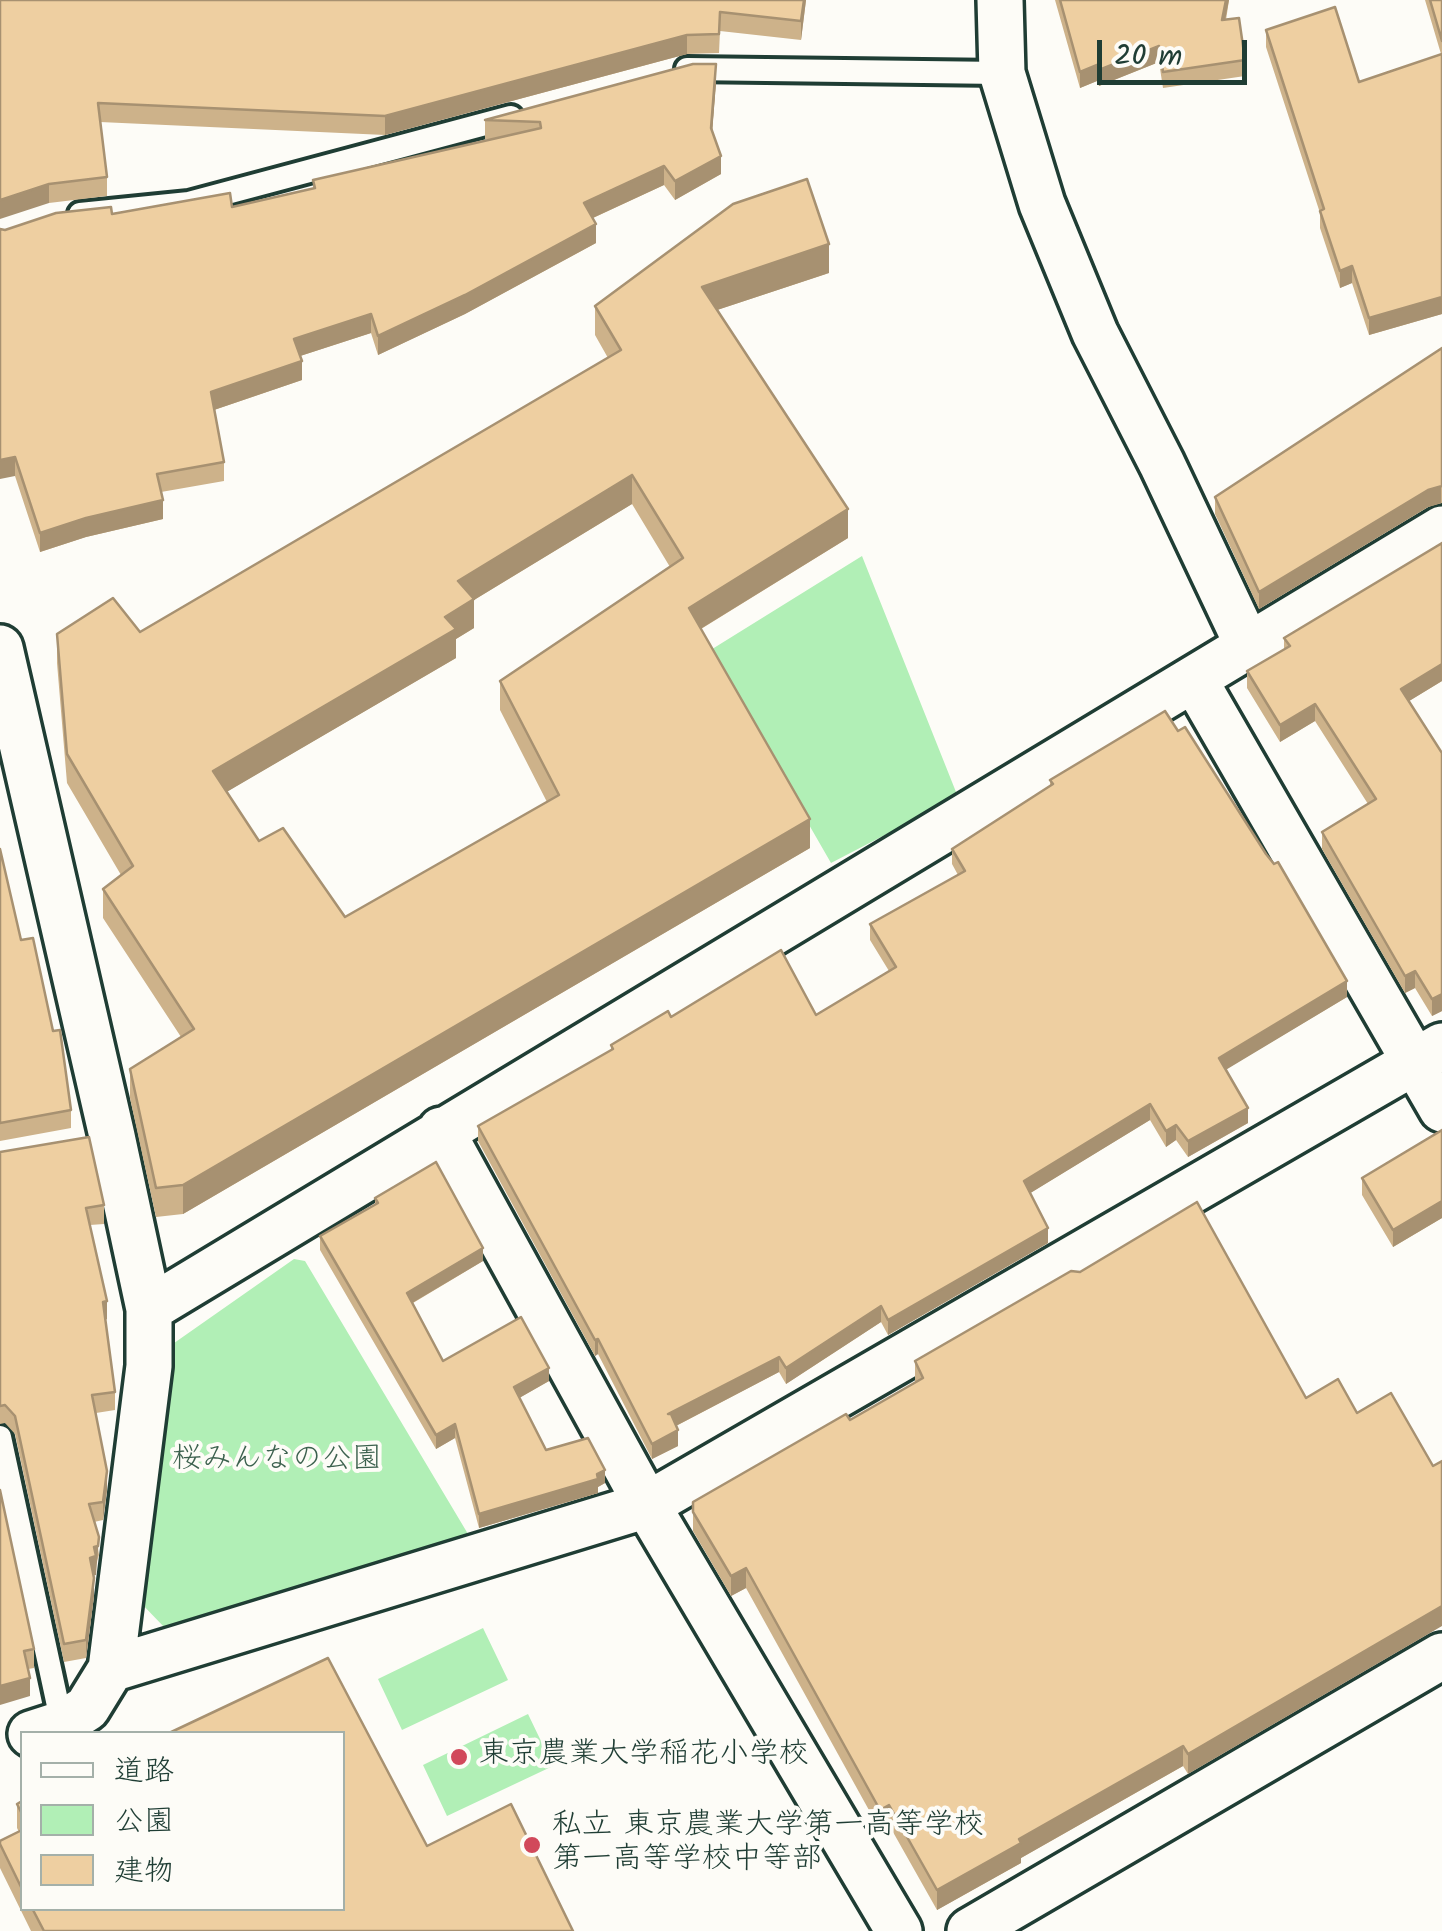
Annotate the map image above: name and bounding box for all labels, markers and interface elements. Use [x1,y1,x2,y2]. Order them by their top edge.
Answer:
scale bar [1102,20,1252,82]
text: 20 m [1114,33,1182,81]
park label: 桜みんなの公園 [172,1444,382,1480]
legend [20,1731,345,1911]
place label: 東京農業大学稲花小学校 [479,1739,809,1775]
marker: 東京農業大学稲花小学校 [448,1746,470,1768]
text: 道路 [114,1748,174,1796]
text: 公園 [114,1798,174,1846]
place label: 私立 東京農業大学第一高等学校 第一高等学校中等部 [552,1810,984,1880]
marker: 私立 東京農業大学第一高等学校 第一高等学校中等部 [521,1834,543,1856]
text: 建物 [114,1848,174,1896]

